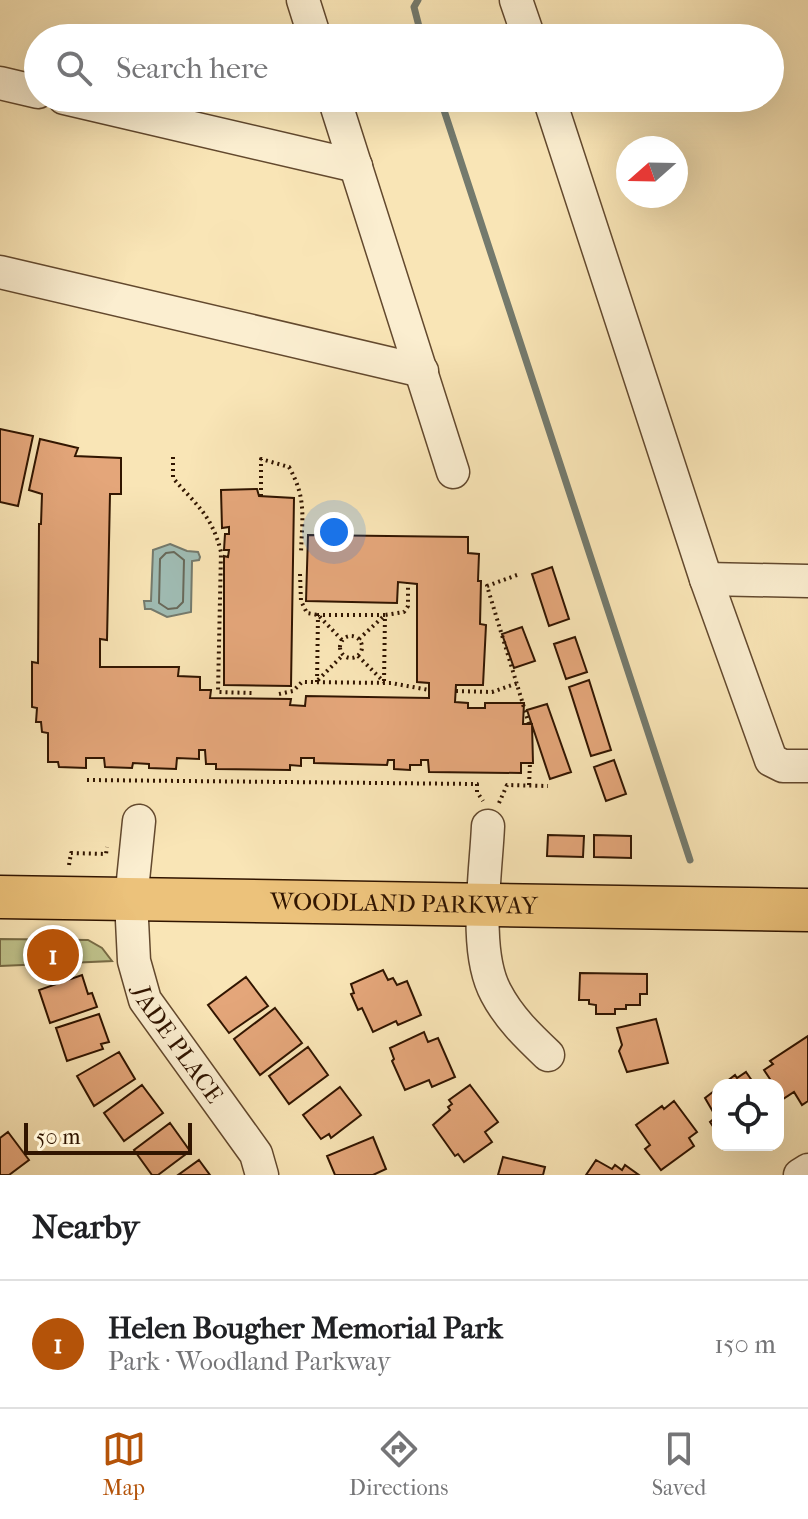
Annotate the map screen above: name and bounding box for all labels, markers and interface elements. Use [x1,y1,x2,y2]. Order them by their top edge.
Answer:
search box [24,24,784,112]
icon: search [52,46,96,90]
text: Search here [116,51,268,86]
north arrow [616,136,688,208]
your location [314,512,354,552]
street label: WOODLAND PARKWAY [269,887,539,920]
pin: 1 [27,925,79,985]
street label: JADE PLACE [127,981,229,1108]
map controls [712,1079,784,1151]
button: locate [712,1079,784,1151]
scale bar [24,1119,192,1155]
text: 50 m [36,1124,81,1150]
text: Nearby [32,1207,139,1247]
text: Helen Bougher Memorial Park [108,1311,503,1346]
text: 1 [53,1329,63,1360]
text: 150 m [714,1329,776,1360]
text: Park · Woodland Parkway [108,1346,391,1377]
tab: Map [102,1427,146,1501]
tab: Directions [349,1427,448,1501]
tab: Saved [652,1427,706,1501]

